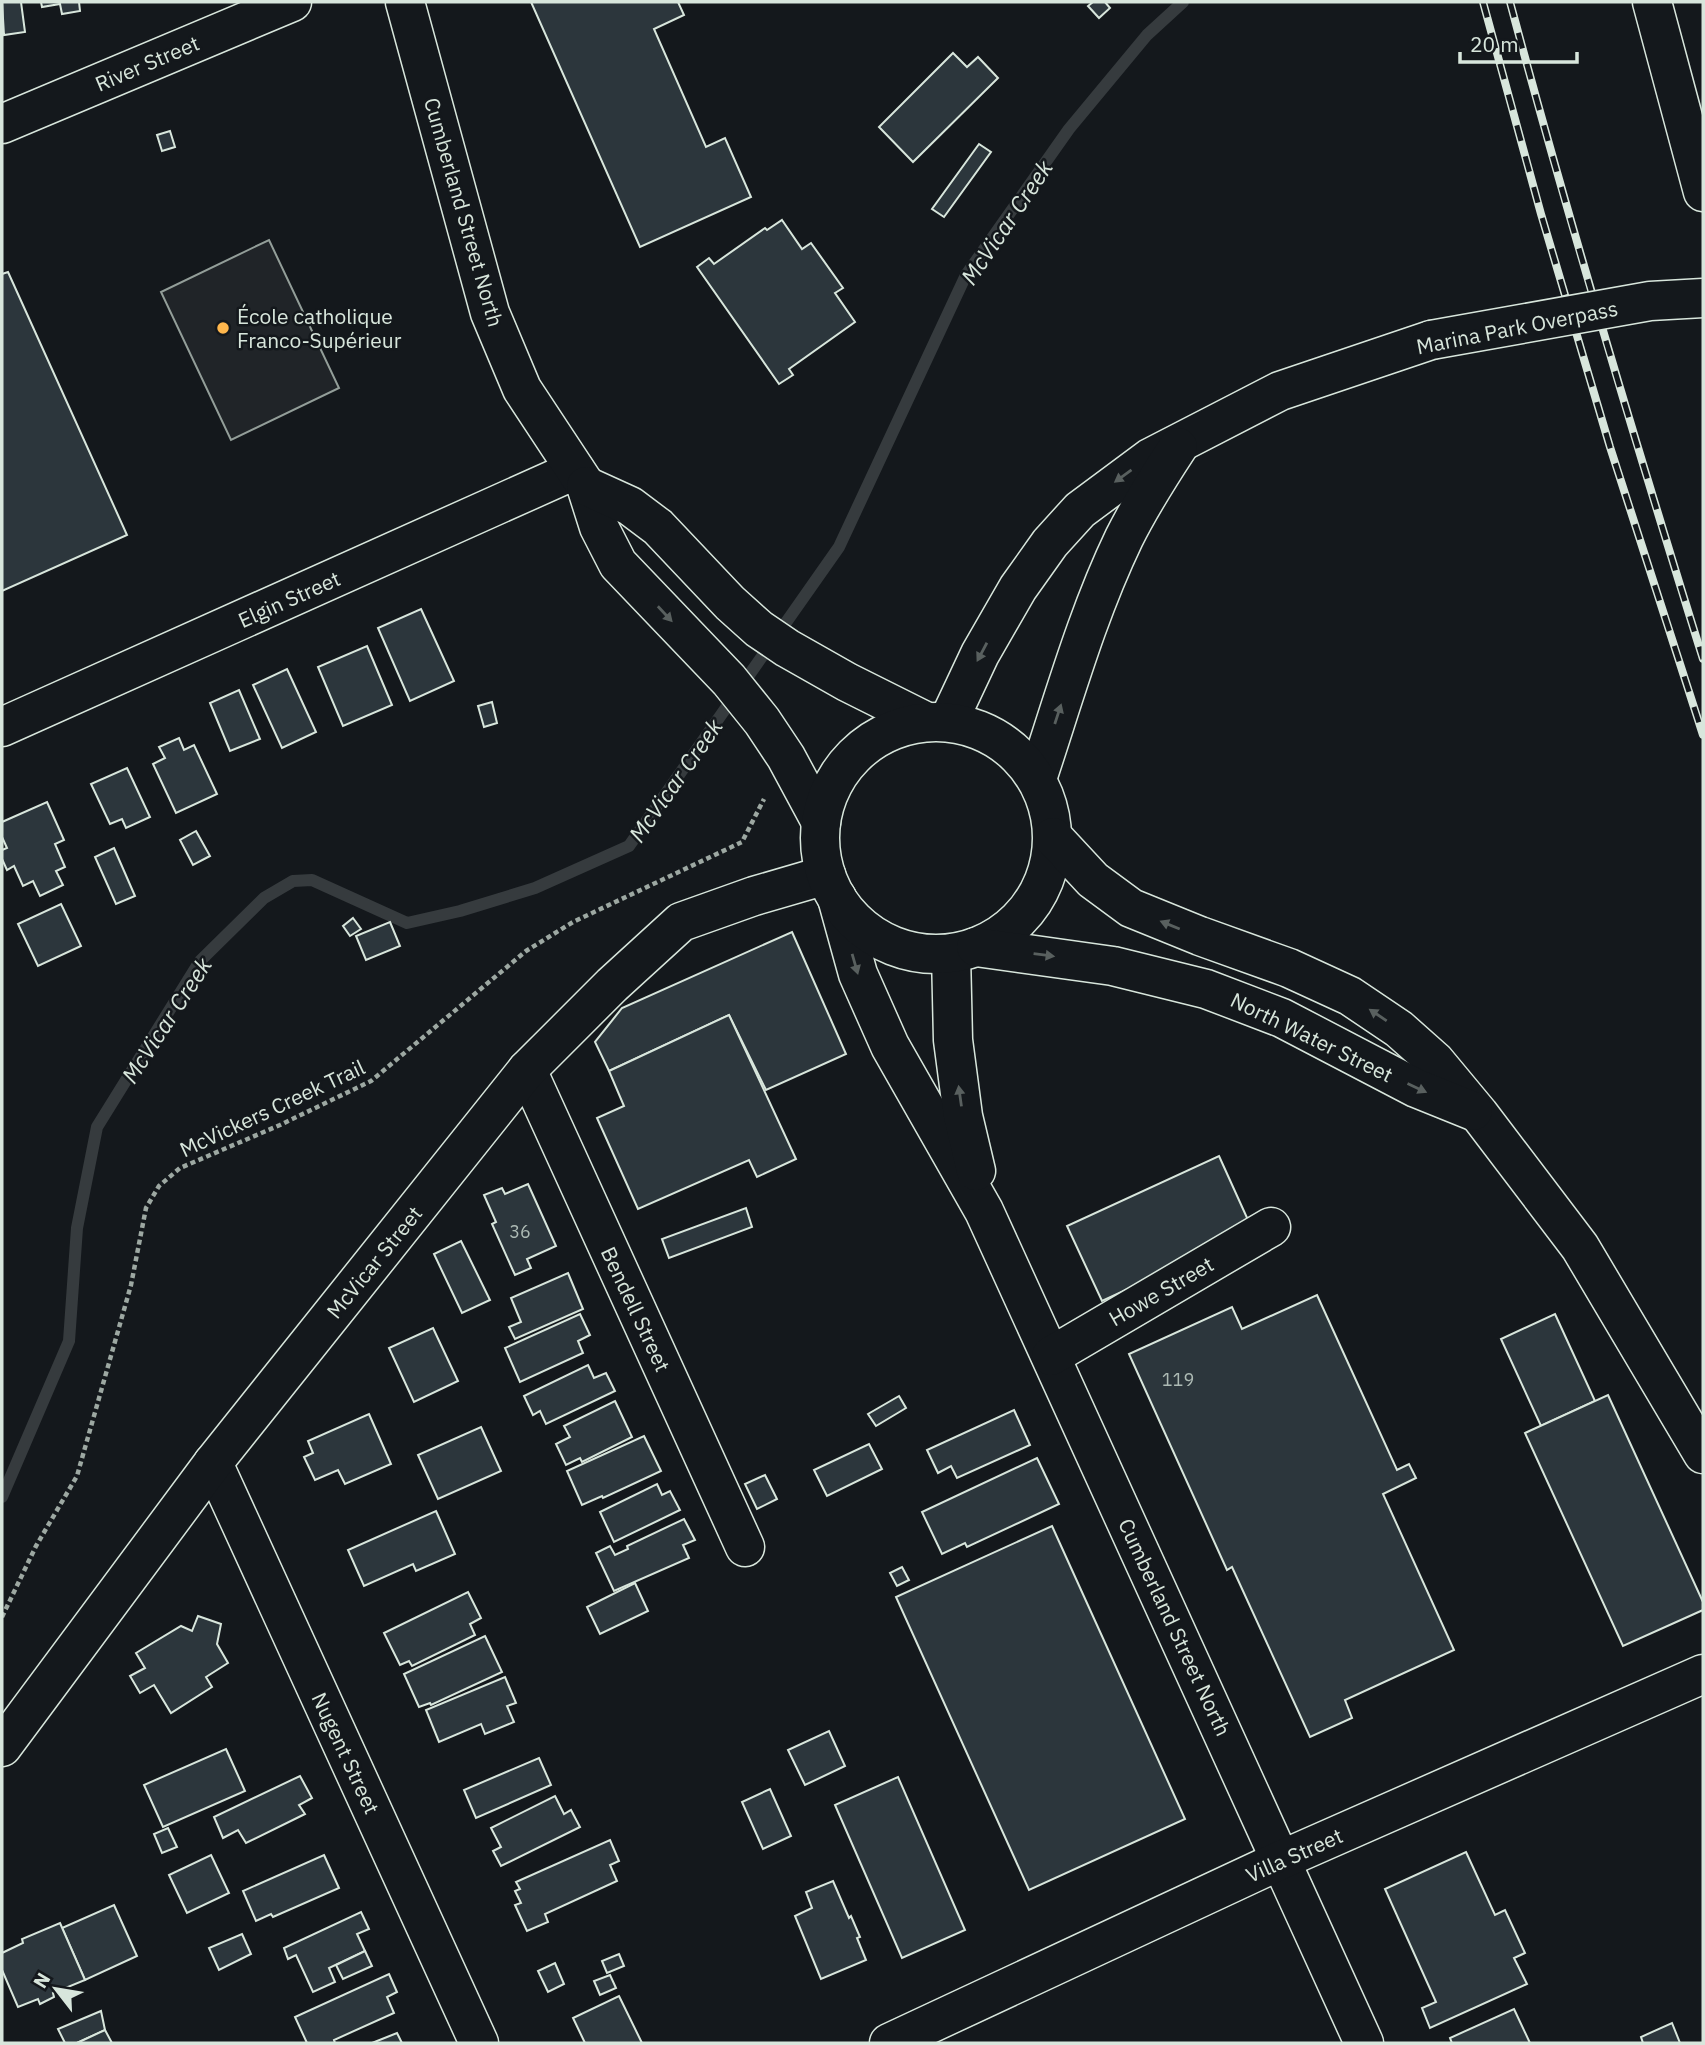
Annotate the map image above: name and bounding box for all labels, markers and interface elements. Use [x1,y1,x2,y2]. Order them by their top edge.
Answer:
scale bar [1460,21,1577,65]
street label: River Street [91,28,203,98]
text: 20 m [1470,30,1519,58]
street label: Cumberland Street North [418,94,510,330]
water label: McVicar Creek [953,153,1059,290]
street label: Marina Park Overpass [1414,294,1620,360]
place label: École catholique Franco-Supérieur [237,302,402,354]
marker: École catholique Franco-Supérieur [215,320,231,336]
one-way arrow [1114,469,1132,483]
street label: Elgin Street [234,564,344,634]
one-way arrow [656,605,672,622]
one-way arrow [976,642,988,661]
one-way arrow [1054,703,1064,724]
water label: McVicar Creek [621,711,729,848]
one-way arrow [1159,919,1180,930]
water label: McVicar Creek [114,950,218,1089]
one-way arrow [1033,950,1055,961]
one-way arrow [851,954,861,975]
street label: North Water Street [1226,986,1398,1088]
one-way arrow [1369,1008,1387,1022]
street label: McVickers Creek Trail [175,1053,369,1163]
one-way arrow [1407,1082,1427,1093]
one-way arrow [955,1085,966,1107]
street label: McVicar Street [320,1200,428,1324]
house number: 36 [509,1220,531,1243]
street label: Bendell Street [595,1242,677,1376]
street label: Howe Street [1103,1250,1219,1332]
house number: 119 [1162,1368,1194,1391]
street label: Cumberland Street North [1112,1514,1238,1740]
street label: Nugent Street [306,1688,386,1818]
street label: Villa Street [1241,1821,1347,1889]
north arrow [21,1954,91,2024]
text: N [28,1968,55,1992]

